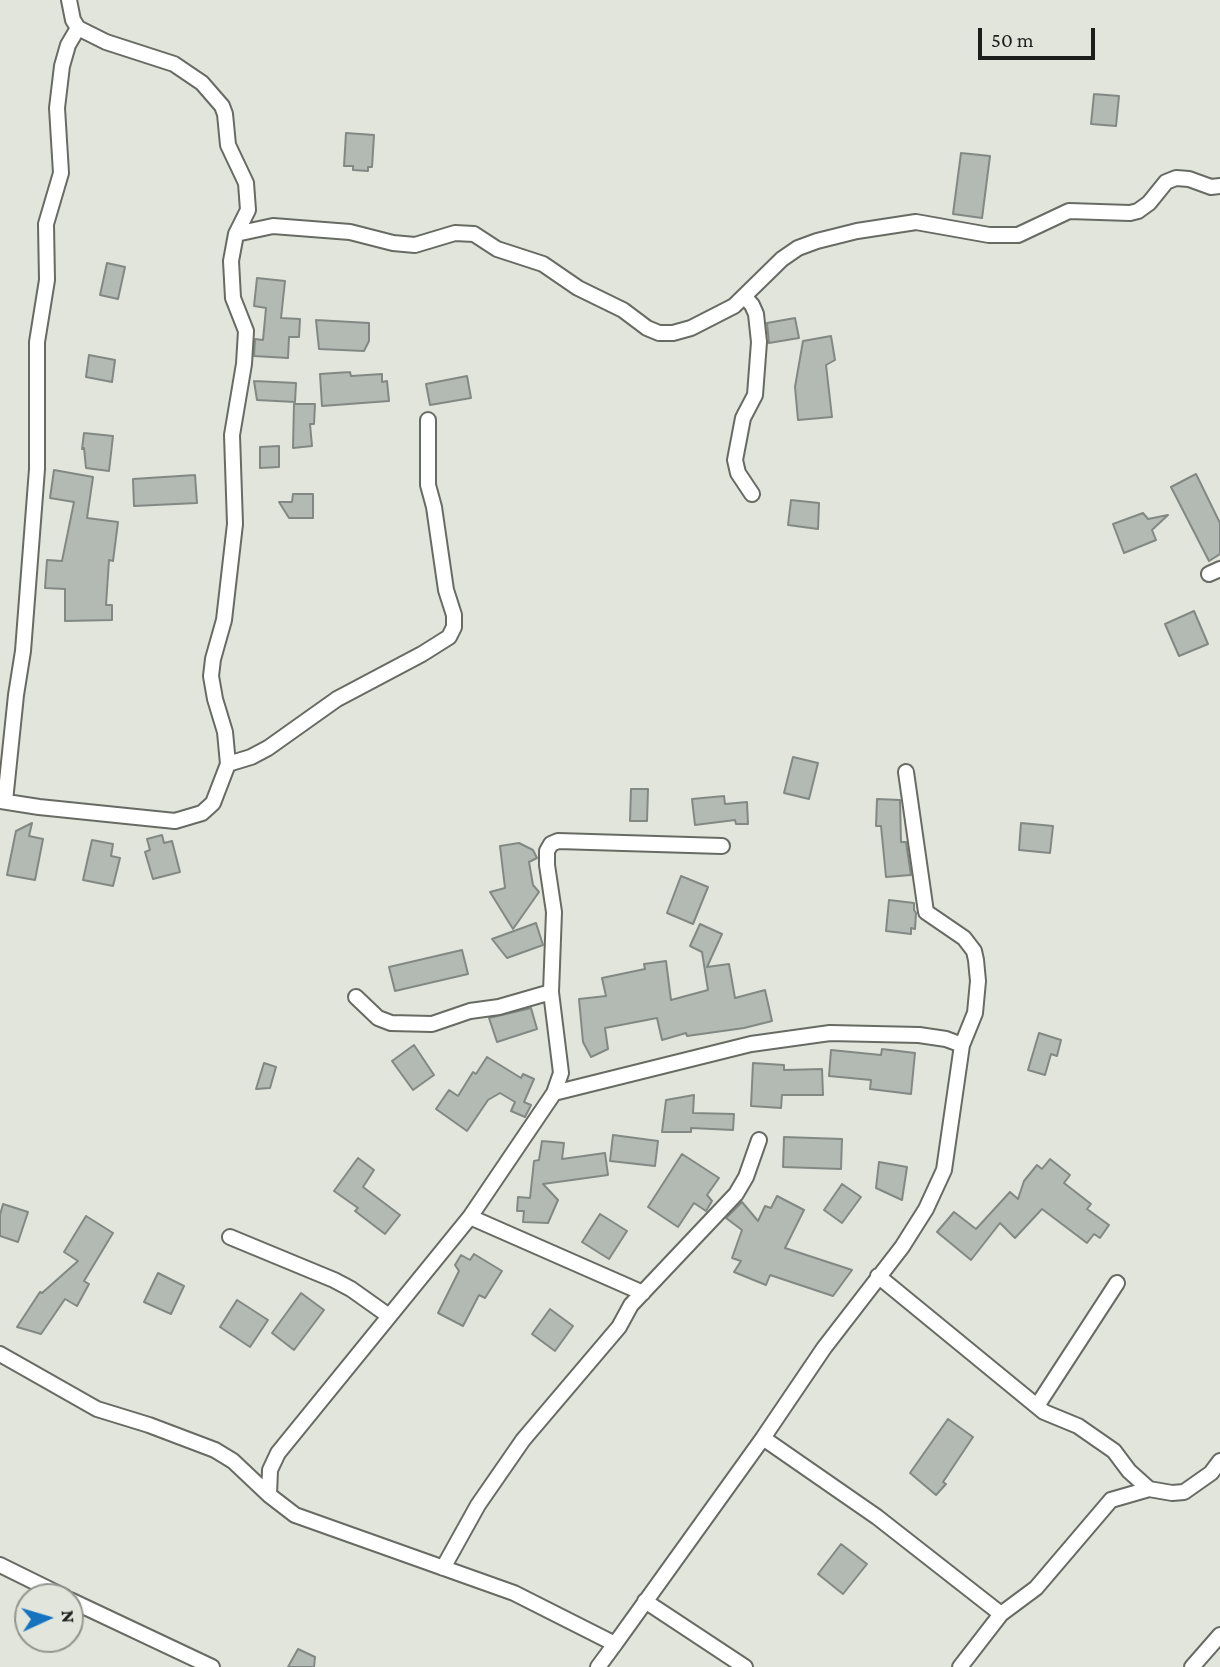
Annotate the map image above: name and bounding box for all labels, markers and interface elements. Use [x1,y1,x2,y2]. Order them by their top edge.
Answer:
scale bar [982,14,1099,58]
text: 50 m [991,28,1034,52]
north arrow [14,1583,84,1653]
text: N [58,1609,79,1624]

